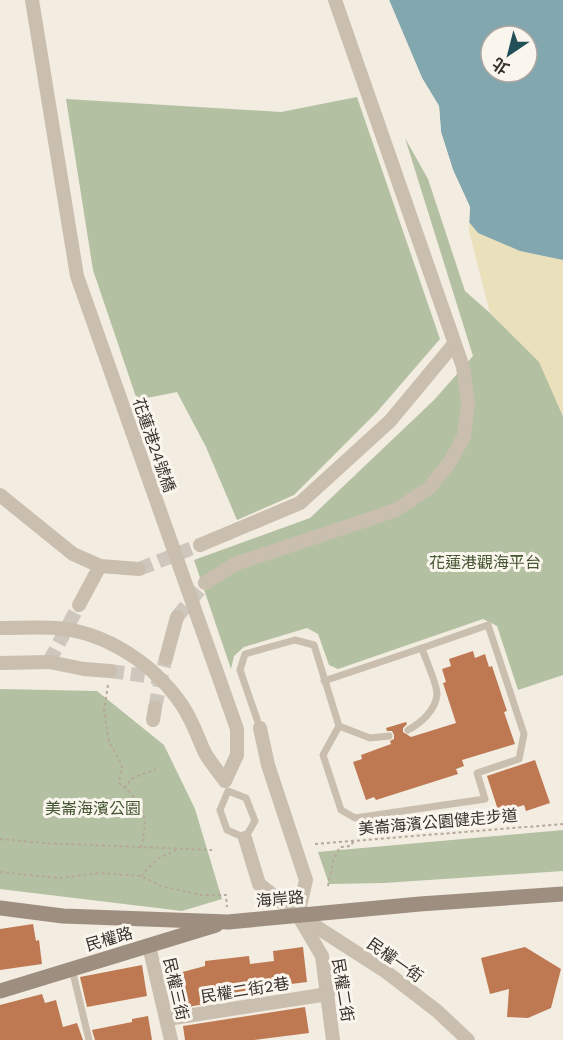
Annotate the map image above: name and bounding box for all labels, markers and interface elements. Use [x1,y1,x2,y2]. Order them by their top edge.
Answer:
north arrow [479,24,539,84]
text: 北 [489,54,513,78]
street label: 花蓮港24號橋 [129,395,179,495]
park label: 花蓮港觀海平台 [429,553,541,572]
park label: 美崙海濱公園 [45,799,141,818]
street label: 美崙海濱公園健走步道 [357,806,519,838]
street label: 海岸路 [255,887,305,911]
street label: 民權路 [83,923,135,955]
street label: 民權一街 [363,934,427,986]
street label: 民權三街 [160,956,192,1022]
street label: 民權二街 [329,957,357,1023]
street label: 民權二街2巷 [199,974,291,1006]

